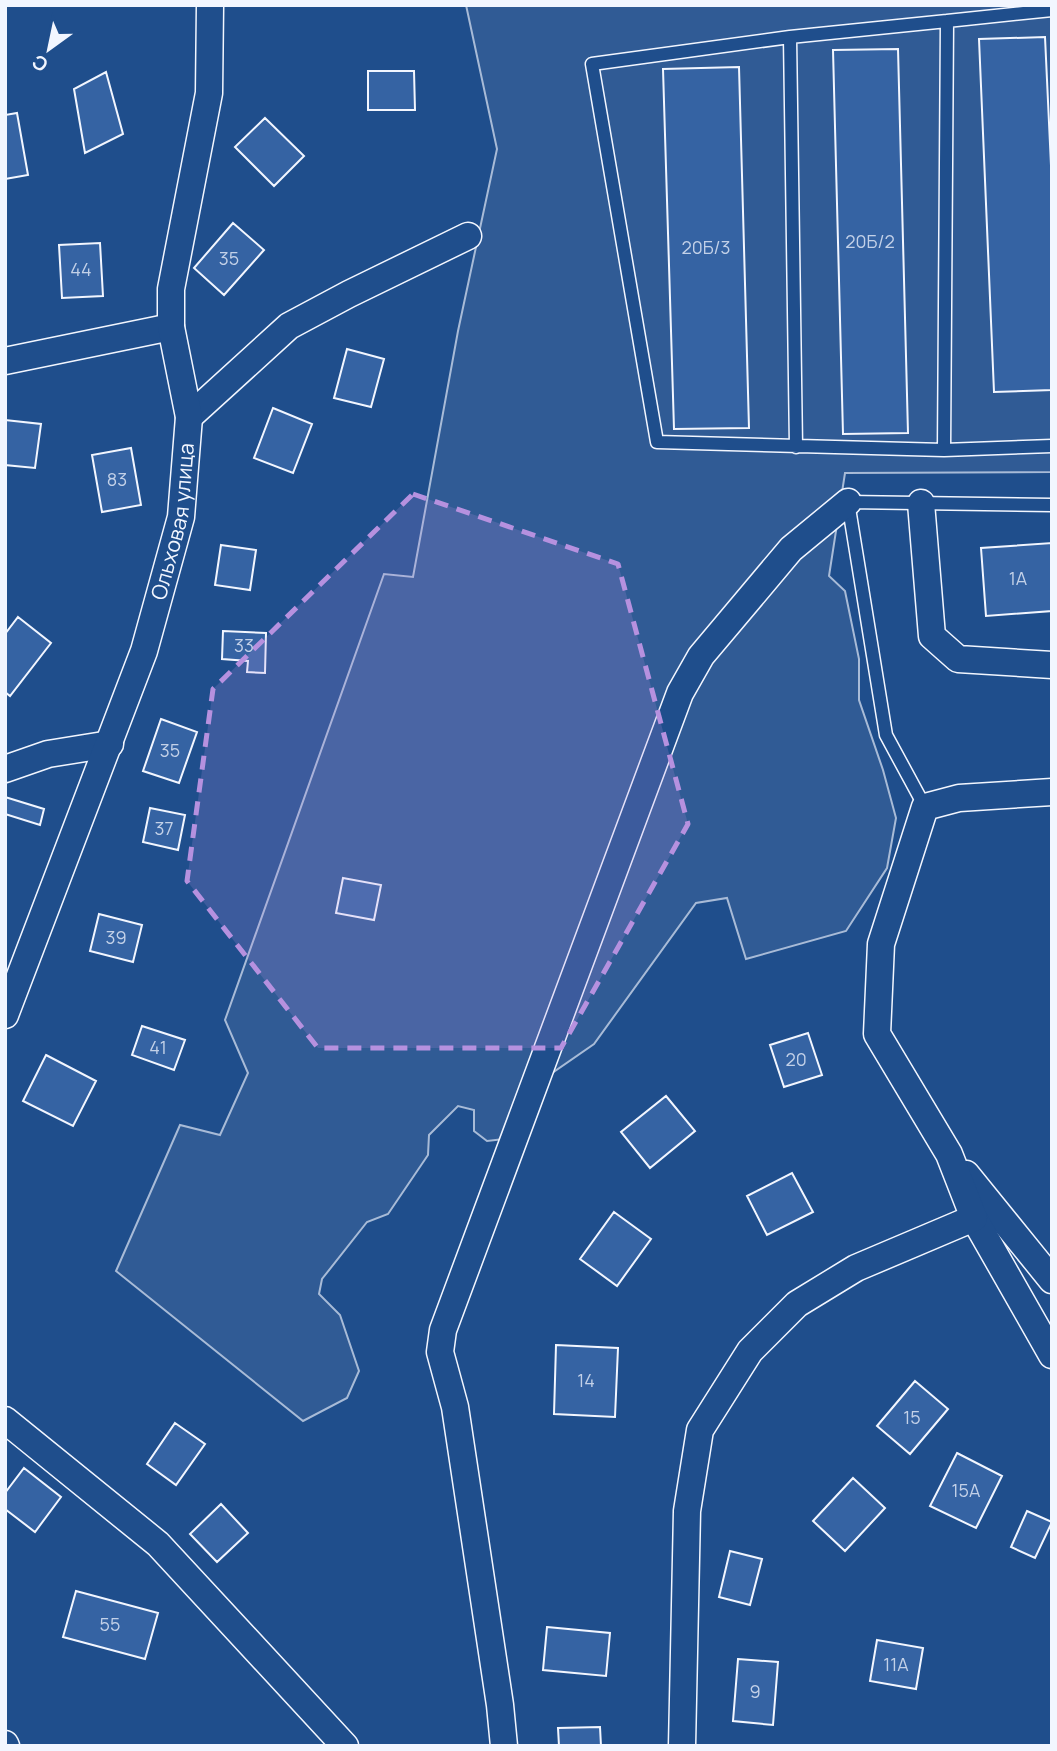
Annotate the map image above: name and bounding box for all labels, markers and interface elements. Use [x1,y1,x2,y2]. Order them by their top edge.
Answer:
north arrow [14,14,84,84]
text: С [27,49,53,78]
house number: 20Б/2 [845,229,895,253]
house number: 20Б/3 [681,235,731,259]
house number: 35 [219,246,239,270]
house number: 44 [70,257,92,281]
street label: Ольховая улица [144,442,200,603]
house number: 83 [107,467,127,491]
house number: 1А [1009,566,1028,590]
house number: 33 [234,633,254,657]
house number: 35 [160,738,180,762]
house number: 37 [155,816,174,840]
house number: 39 [105,925,127,949]
house number: 41 [149,1035,167,1059]
house number: 20 [785,1047,807,1071]
house number: 14 [577,1368,595,1392]
house number: 15 [903,1405,921,1429]
house number: 15А [952,1478,981,1502]
house number: 55 [100,1612,120,1636]
house number: 11А [883,1652,909,1676]
house number: 9 [749,1679,761,1703]

